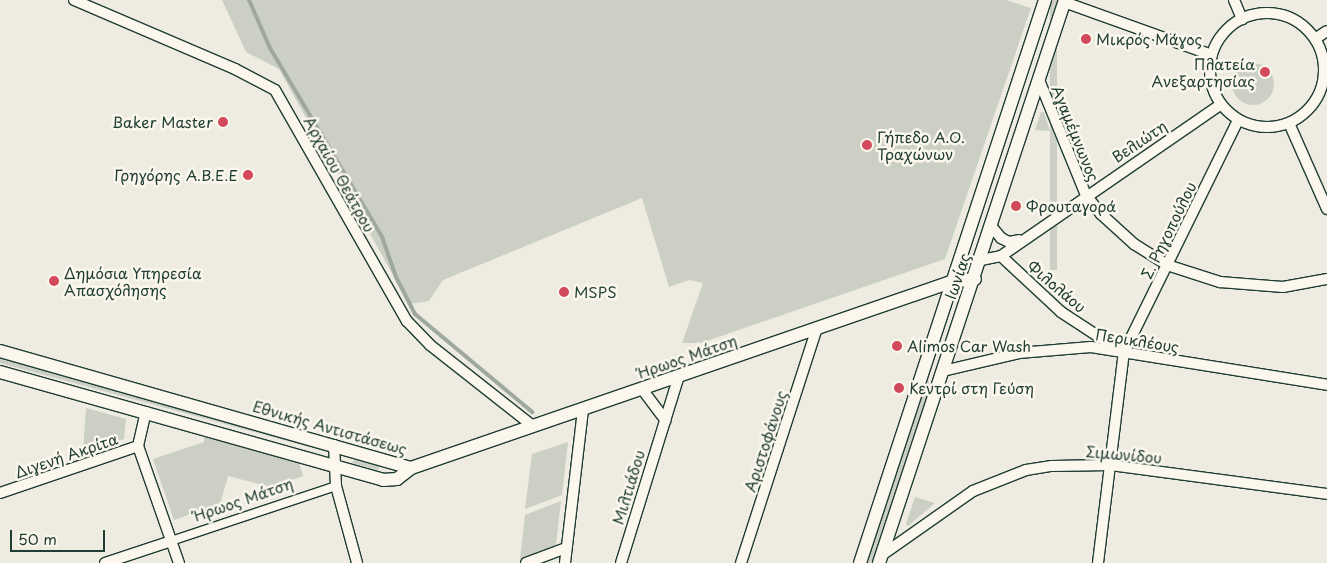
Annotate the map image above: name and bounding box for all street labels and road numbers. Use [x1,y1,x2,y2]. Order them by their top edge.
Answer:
street label: Αγαμέμνωνος [1049,82,1103,184]
street label: Αρχαίου Θεάτρου [301,113,379,235]
street label: Βελιώτη [1108,116,1170,166]
street label: Σ. Ρηγοπούλου [1137,178,1199,282]
street label: Ιωνίας [941,251,973,301]
street label: Φιλολάου [1024,256,1090,316]
street label: Περικλέους [1094,324,1180,356]
street label: Ήρωος Μάτση [635,331,739,381]
street label: Αριστοφάνους [740,388,790,494]
street label: Εθνικής Αντιστάσεως [251,396,409,458]
street label: Διγενή Ακρίτα [12,429,120,481]
street label: Σιμωνίδου [1085,442,1163,466]
street label: Μιλτιάδου [608,447,648,527]
street label: Ήρωος Μάτση [191,474,295,524]

